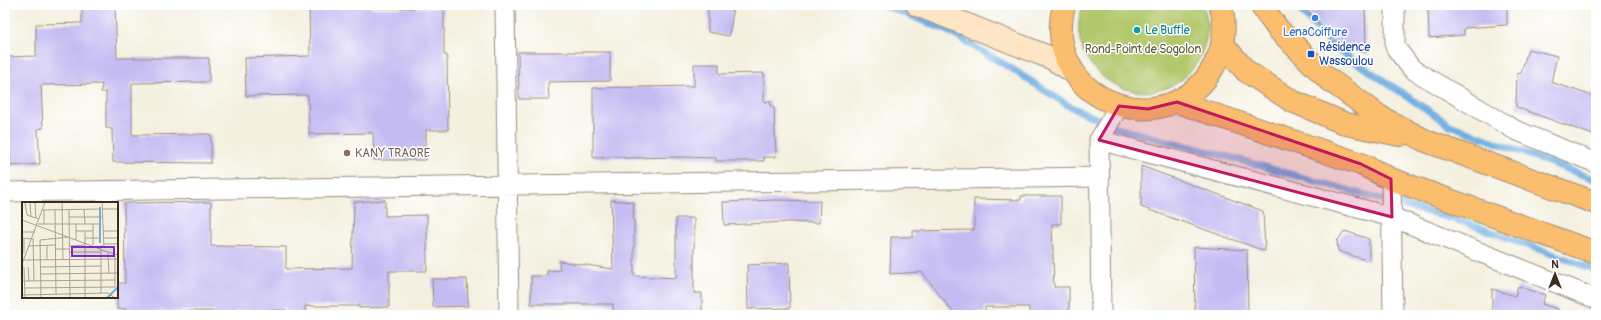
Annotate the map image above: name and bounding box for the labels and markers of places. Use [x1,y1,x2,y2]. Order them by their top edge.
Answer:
marker: LenaCoiffure [1310,13,1320,23]
place label: Le Buffle [1145,23,1190,38]
marker: Le Buffle [1132,25,1142,35]
place label: LenaCoiffure [1283,25,1347,40]
place label: Résidence Wassoulou [1319,40,1373,69]
marker: Résidence Wassoulou [1306,49,1316,59]
place label: KANY TRAORE [355,146,430,161]
marker: KANY TRAORE [342,148,352,158]

